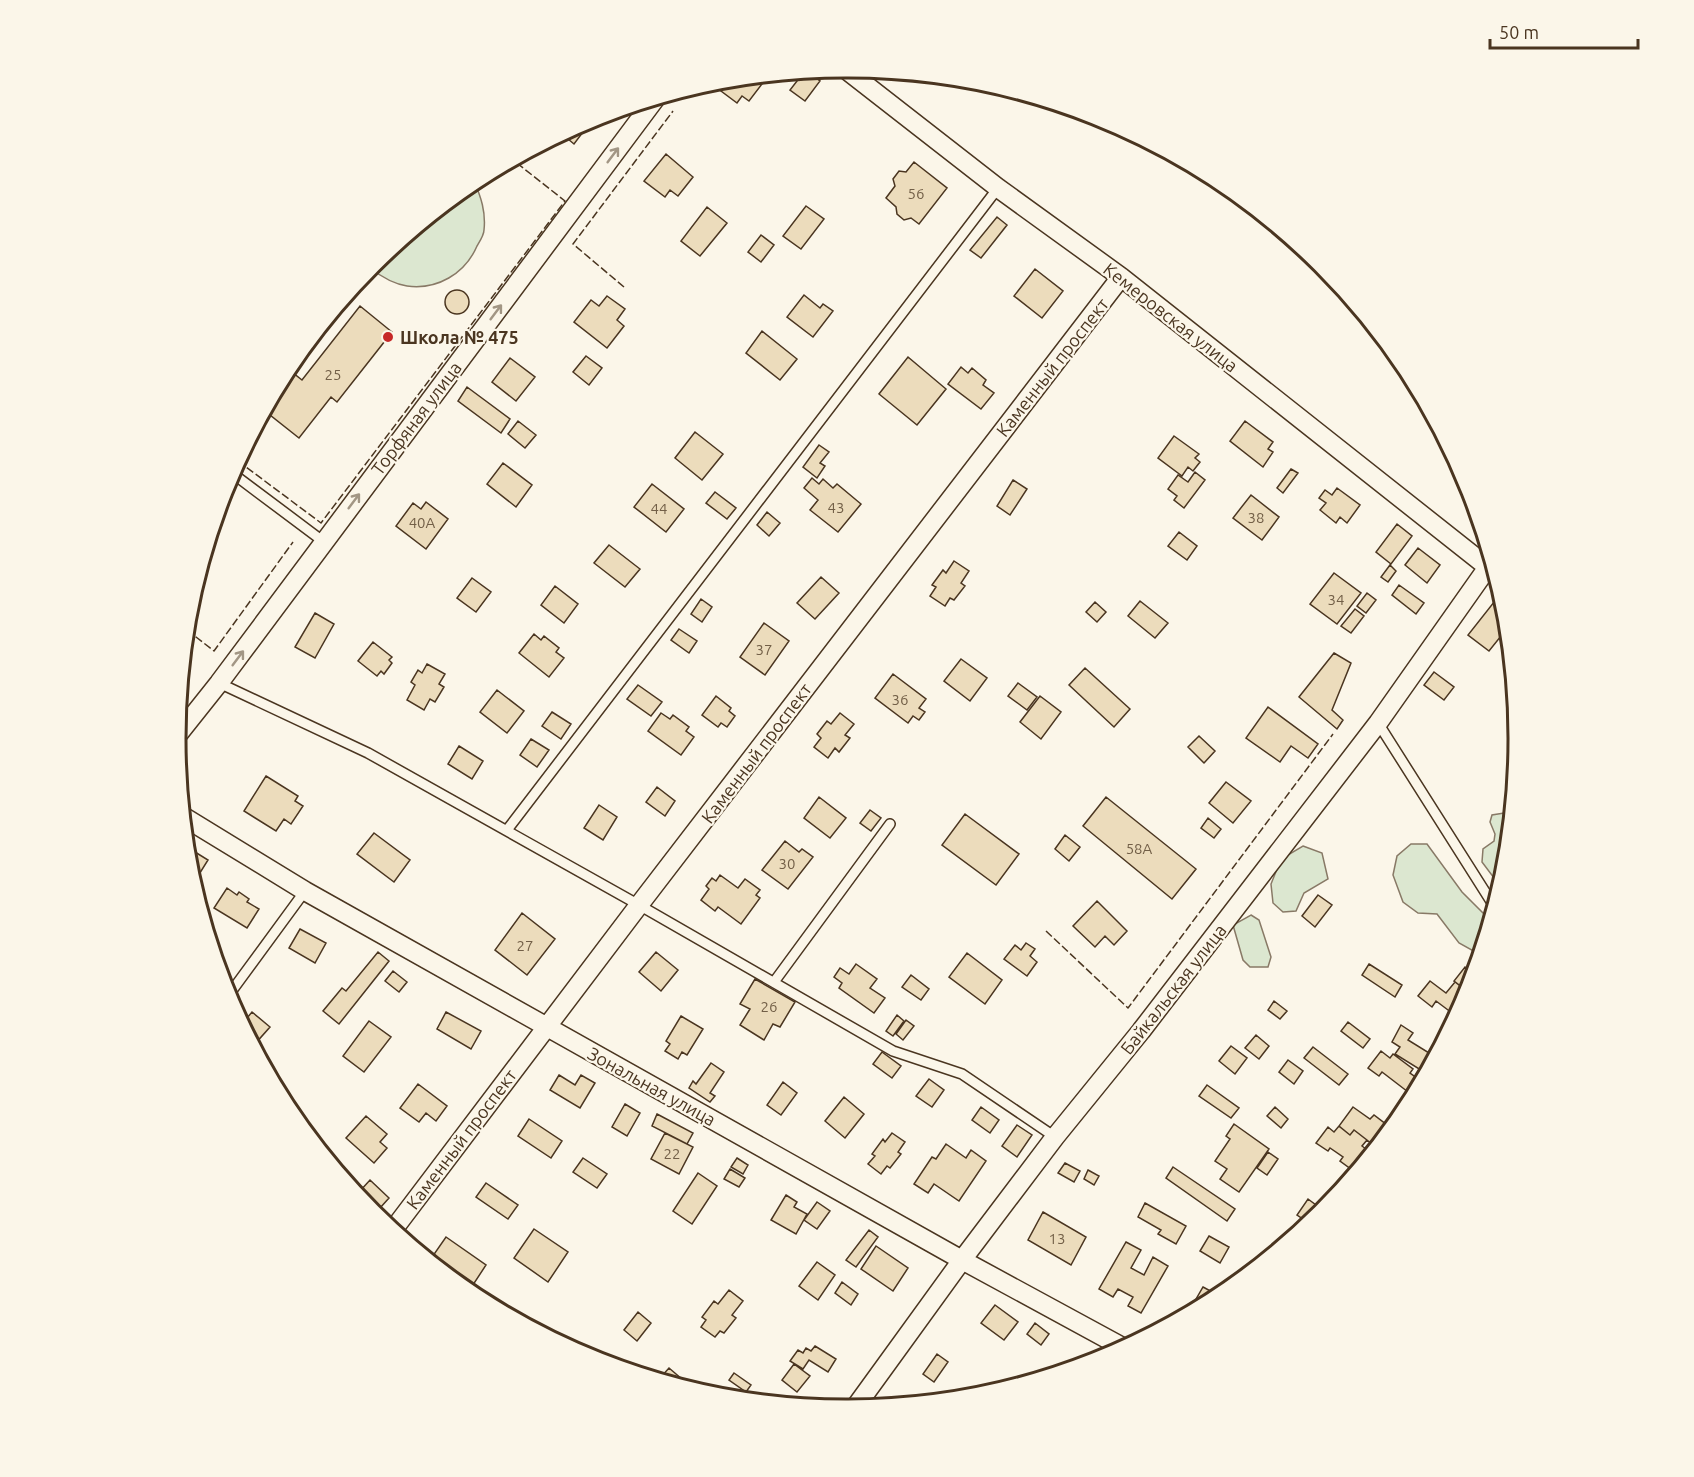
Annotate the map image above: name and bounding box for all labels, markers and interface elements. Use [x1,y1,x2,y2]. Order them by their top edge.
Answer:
scale bar [1490,12,1638,50]
text: 50 m [1499,22,1539,42]
one-way arrow [607,148,619,164]
house number: 56 [908,185,924,202]
street label: Кемеровская улица [1100,258,1242,376]
street label: Каменный проспект [992,294,1112,440]
one-way arrow [490,304,503,320]
place label: Школа № 475 [400,327,519,347]
marker: Школа № 475 [381,330,395,344]
street label: Торфяная улица [367,358,465,478]
house number: 25 [325,366,341,383]
one-way arrow [348,494,361,510]
house number: 43 [828,499,844,516]
house number: 44 [651,500,667,517]
house number: 38 [1248,509,1264,526]
house number: 40А [409,514,436,531]
house number: 34 [1328,591,1344,608]
house number: 37 [756,641,772,658]
one-way arrow [231,650,244,666]
street label: Каменный проспект [697,679,815,827]
house number: 36 [892,691,908,708]
house number: 58А [1126,840,1153,857]
house number: 30 [779,855,795,872]
street label: Байкальская улица [1116,920,1230,1058]
house number: 27 [517,937,533,954]
house number: 26 [761,998,777,1015]
street label: Зональная улица [585,1043,719,1129]
street label: Каменный проспект [402,1065,520,1213]
house number: 22 [664,1145,680,1162]
house number: 13 [1049,1230,1065,1247]

